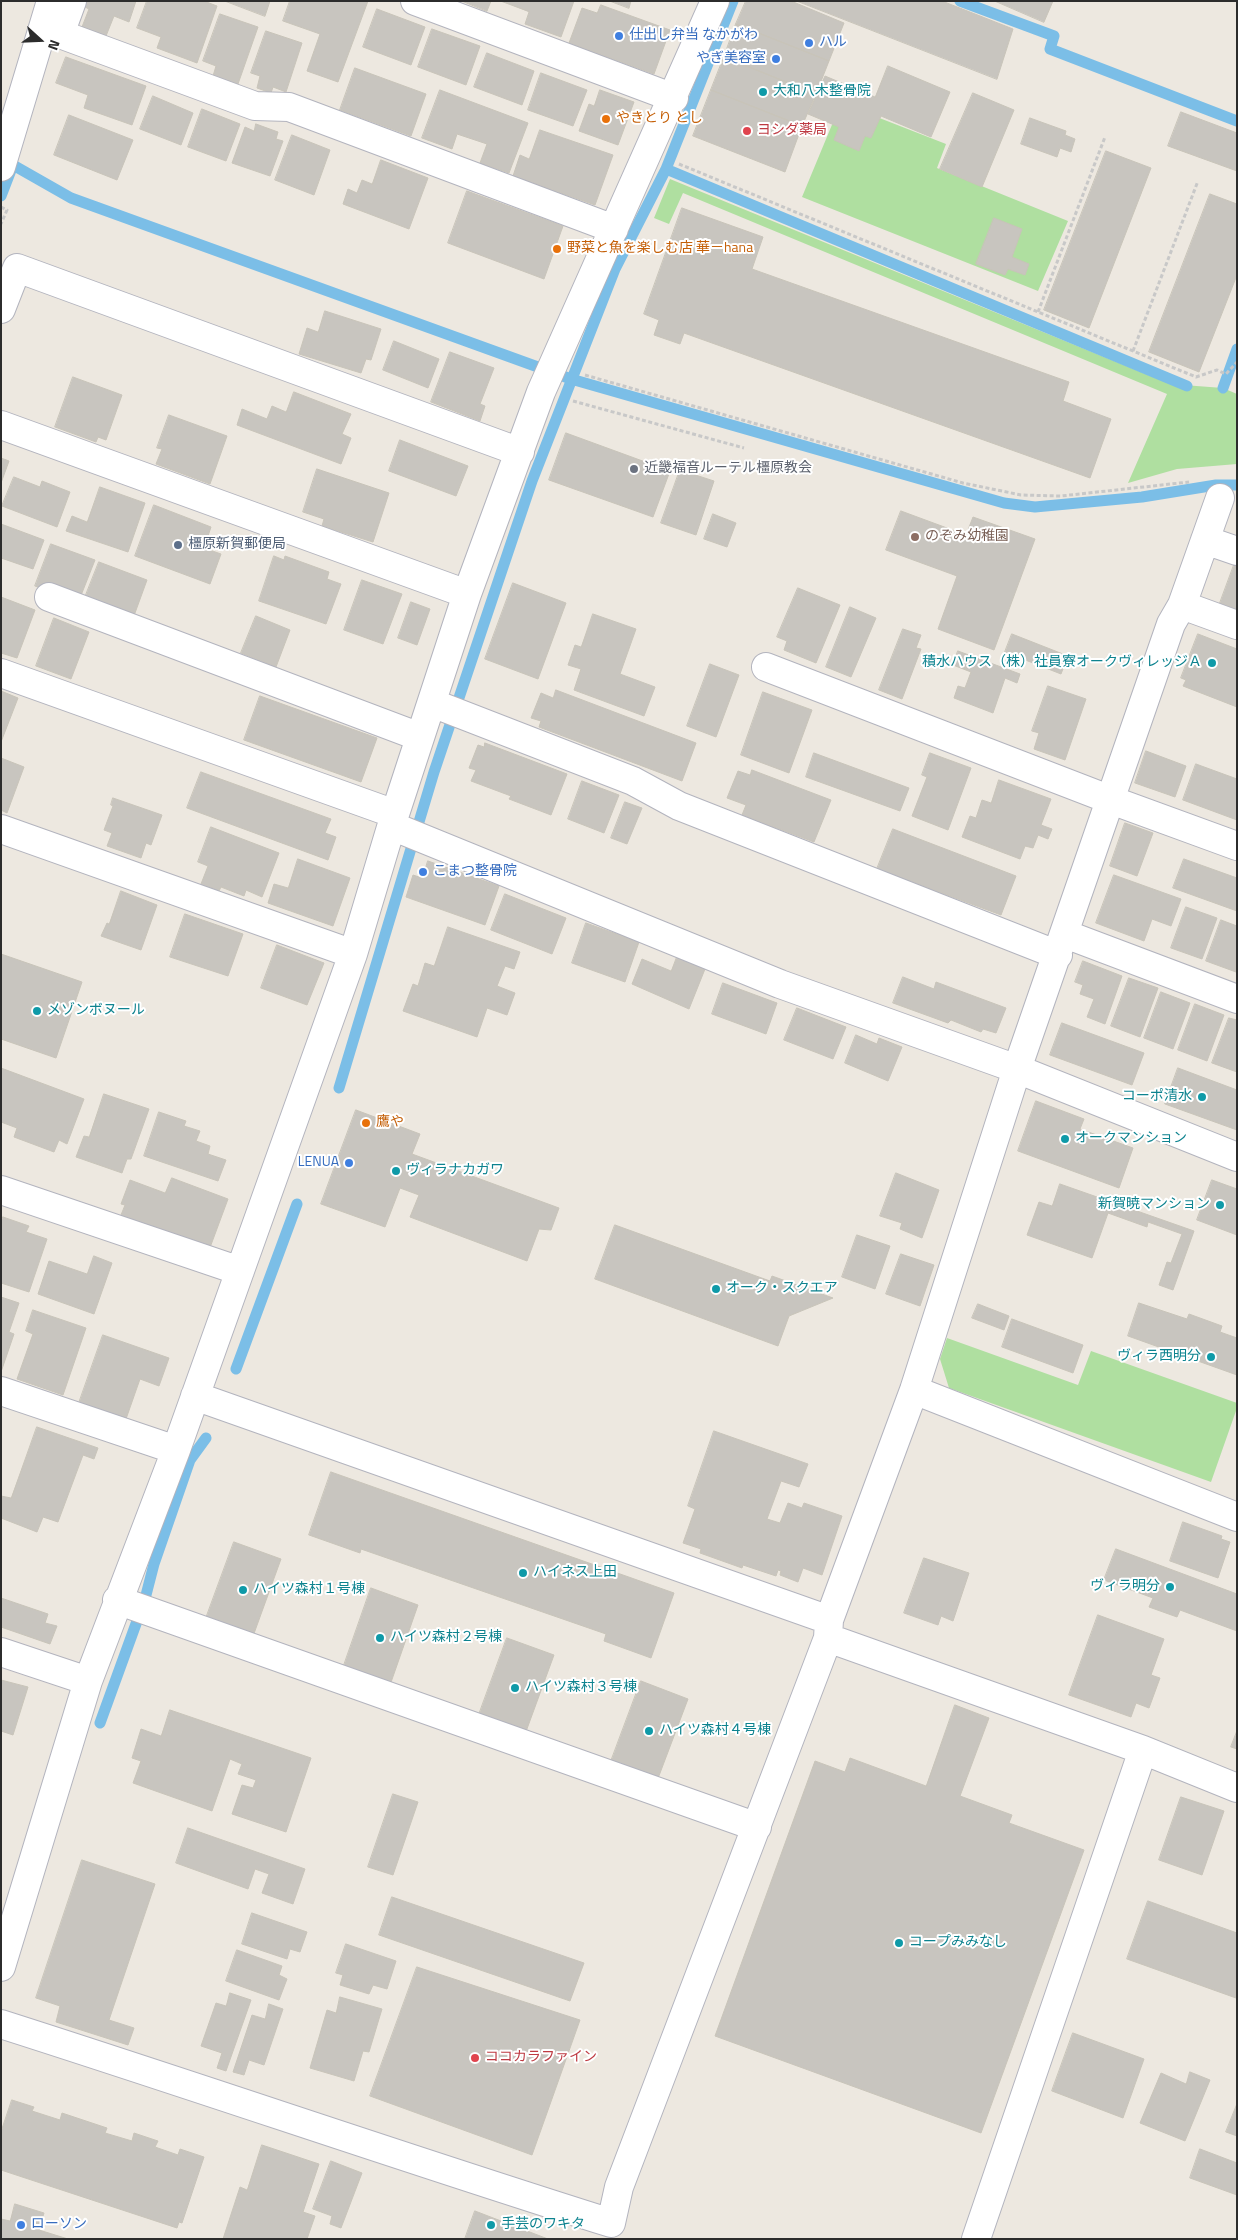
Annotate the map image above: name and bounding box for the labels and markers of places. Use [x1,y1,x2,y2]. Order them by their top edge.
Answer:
place label: 仕出し弁当 なかがわ [629,28,758,44]
marker: 仕出し弁当 なかがわ [613,30,625,42]
place label: ハル [819,35,847,51]
marker: ハル [803,37,815,49]
place label: やぎ美容室 [696,51,766,67]
marker: やぎ美容室 [770,53,782,65]
place label: 大和八木整骨院 [773,84,871,100]
marker: 大和八木整骨院 [757,86,769,98]
place label: やきとり とし [616,111,703,127]
marker: やきとり とし [600,113,612,125]
place label: ヨシダ薬局 [757,123,827,139]
marker: ヨシダ薬局 [741,125,753,137]
place label: 野菜と魚を楽しむ店 華－hana [567,241,753,257]
marker: 野菜と魚を楽しむ店 華－hana [551,243,563,255]
place label: 近畿福音ルーテル橿原教会 [644,461,812,477]
marker: 近畿福音ルーテル橿原教会 [628,463,640,475]
place label: のぞみ幼稚園 [925,529,1009,545]
marker: のぞみ幼稚園 [909,531,921,543]
place label: 橿原新賀郵便局 [188,537,286,553]
marker: 橿原新賀郵便局 [172,539,184,551]
place label: 積水ハウス（株）社員寮オークヴィレッジＡ [922,655,1202,671]
marker: 積水ハウス（株）社員寮オークヴィレッジＡ [1206,657,1218,669]
place label: こまつ整骨院 [433,864,517,880]
marker: こまつ整骨院 [417,866,429,878]
place label: メゾンボヌール [47,1003,145,1019]
marker: メゾンボヌール [31,1005,43,1017]
place label: コーポ清水 [1122,1089,1192,1105]
marker: コーポ清水 [1196,1091,1208,1103]
place label: 鷹や [376,1115,404,1131]
marker: 鷹や [360,1117,372,1129]
place label: オークマンション [1075,1131,1187,1147]
marker: オークマンション [1059,1133,1071,1145]
place label: LENUA [298,1155,339,1171]
marker: LENUA [343,1157,355,1169]
place label: ヴィラナカガワ [406,1163,504,1179]
marker: ヴィラナカガワ [390,1165,402,1177]
place label: 新賀暁マンション [1098,1197,1210,1213]
marker: 新賀暁マンション [1214,1199,1226,1211]
place label: オーク・スクエア [726,1281,838,1297]
marker: オーク・スクエア [710,1283,722,1295]
place label: ヴィラ西明分 [1117,1349,1201,1365]
marker: ヴィラ西明分 [1205,1351,1217,1363]
place label: ハイネス上田 [533,1565,617,1581]
marker: ハイネス上田 [517,1567,529,1579]
place label: ヴィラ明分 [1090,1579,1160,1595]
marker: ヴィラ明分 [1164,1581,1176,1593]
place label: ハイツ森村１号棟 [253,1582,365,1598]
marker: ハイツ森村１号棟 [237,1584,249,1596]
place label: ハイツ森村２号棟 [390,1630,502,1646]
marker: ハイツ森村２号棟 [374,1632,386,1644]
place label: ハイツ森村３号棟 [525,1680,637,1696]
marker: ハイツ森村３号棟 [509,1682,521,1694]
place label: ハイツ森村４号棟 [659,1723,771,1739]
marker: ハイツ森村４号棟 [643,1725,655,1737]
place label: コープみみなし [909,1935,1007,1951]
marker: コープみみなし [893,1937,905,1949]
place label: ココカラファイン [485,2050,597,2066]
marker: ココカラファイン [469,2052,481,2064]
place label: ローソン [31,2217,87,2233]
place label: 手芸のワキタ [501,2217,585,2233]
marker: ローソン [15,2219,27,2231]
marker: 手芸のワキタ [485,2219,497,2231]

